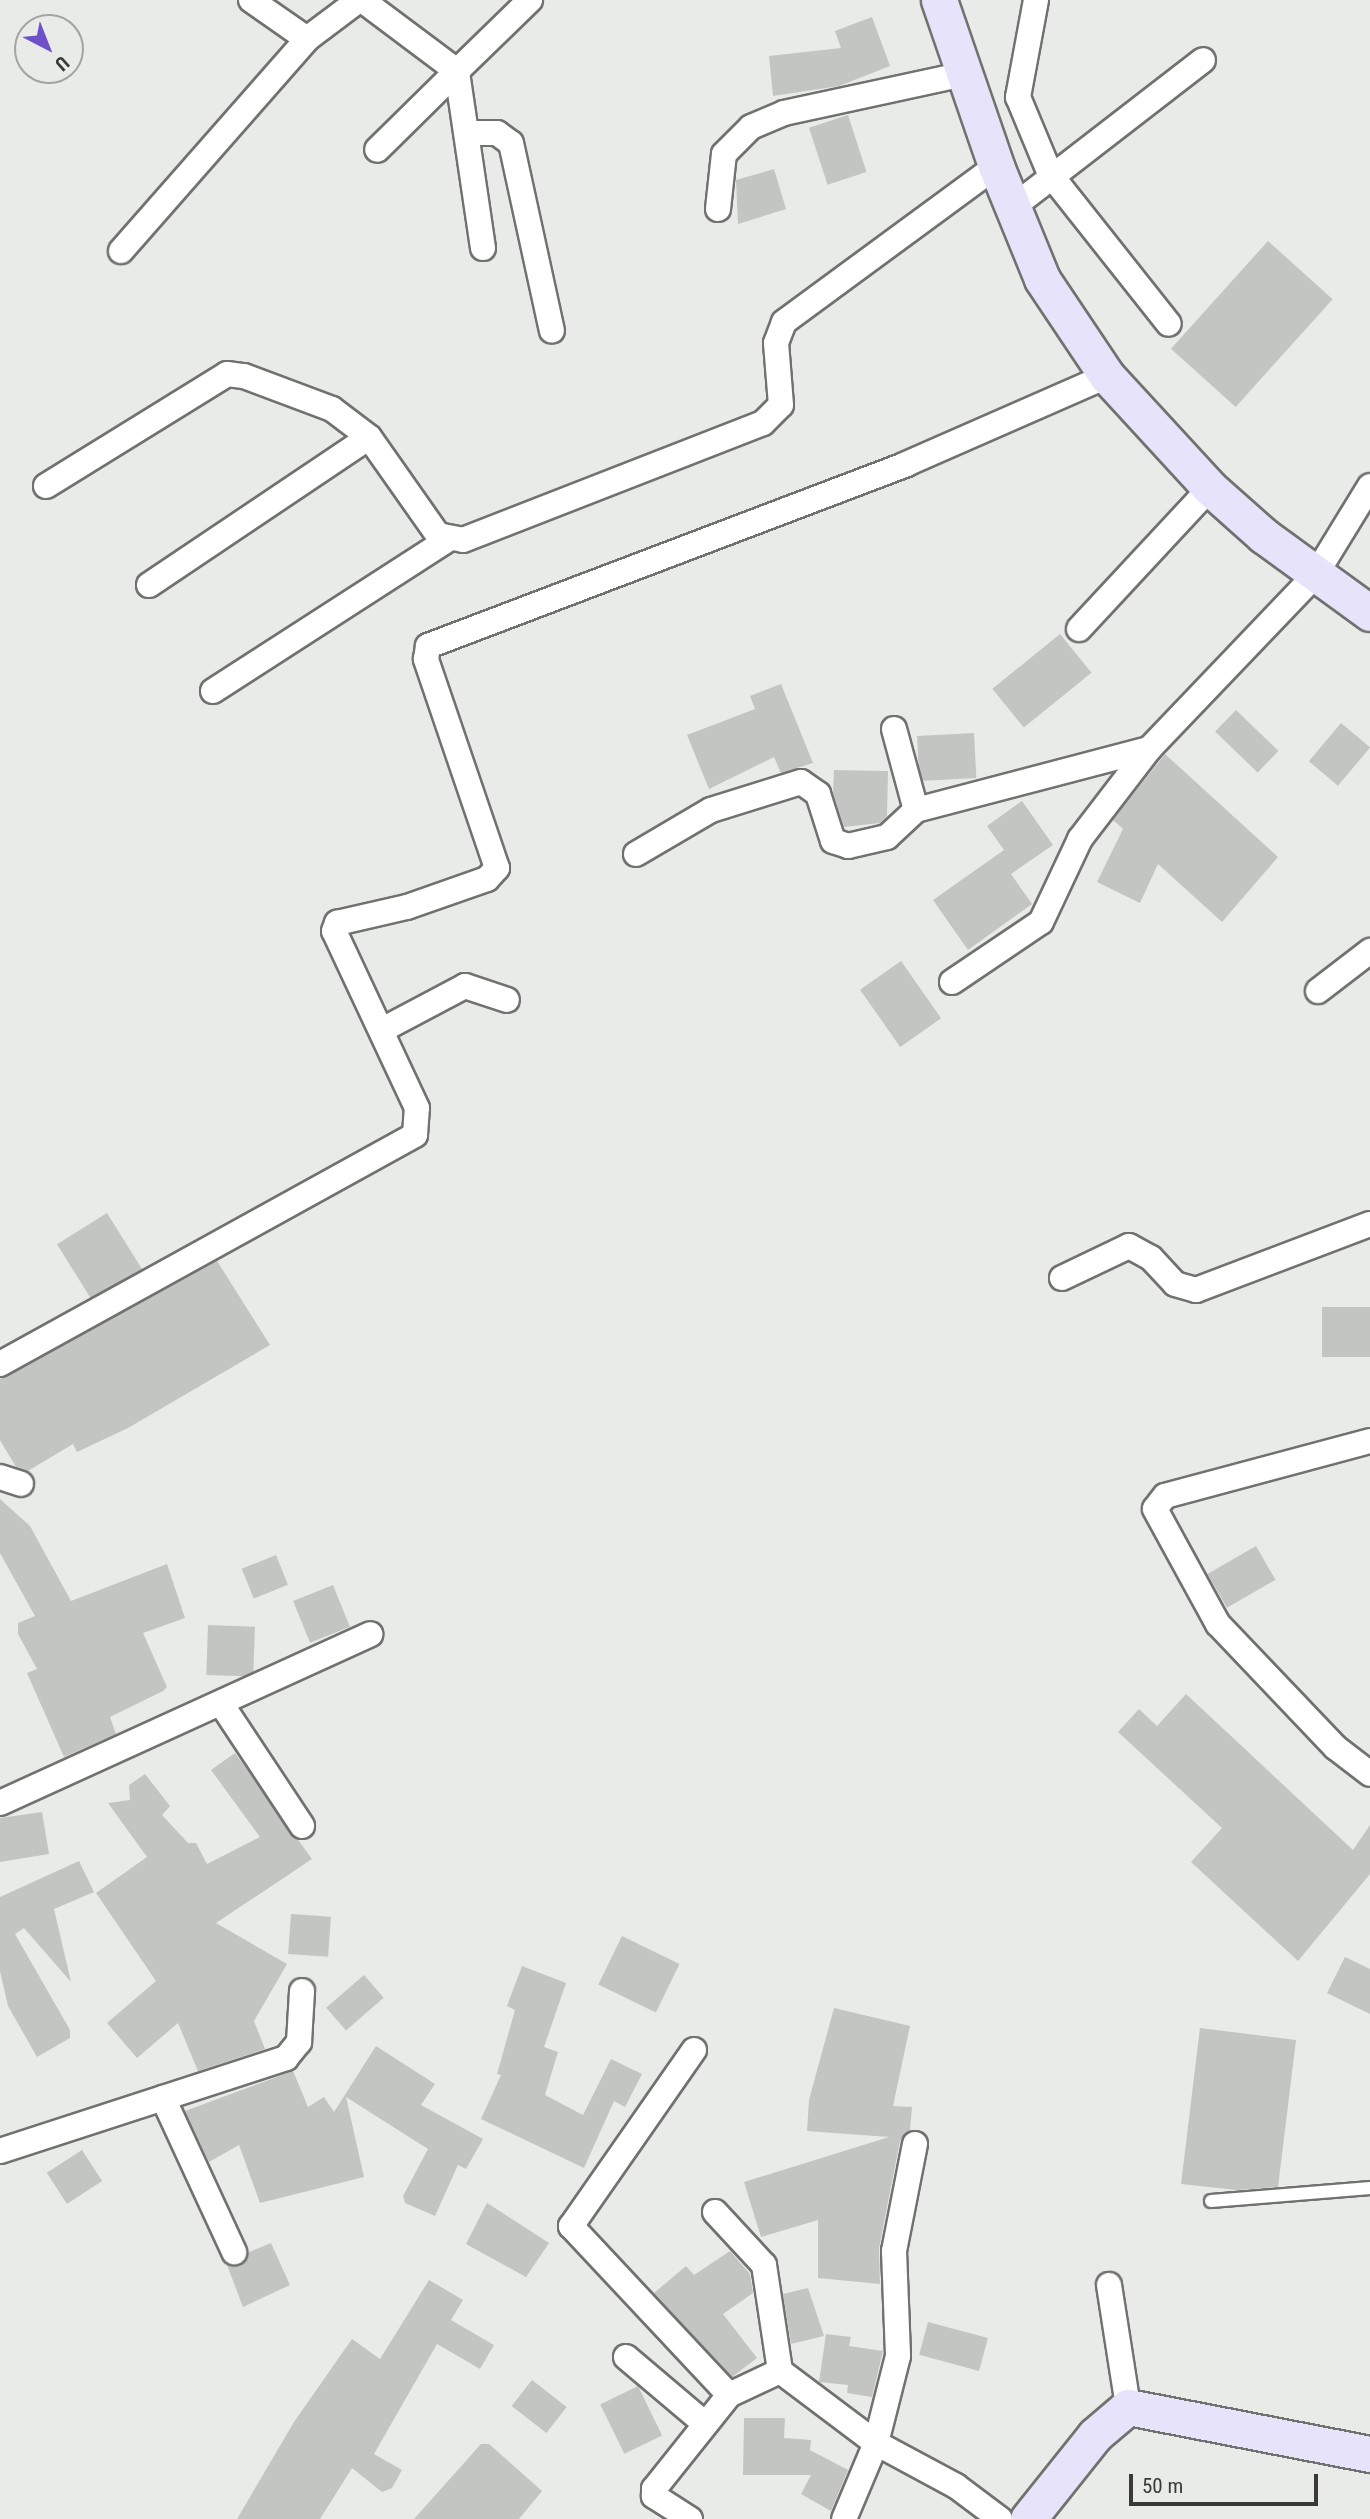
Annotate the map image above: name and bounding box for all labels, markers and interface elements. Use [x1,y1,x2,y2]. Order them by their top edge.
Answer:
north arrow [14,14,84,84]
text: U [50,51,74,76]
scale bar [1132,2460,1321,2504]
text: 50 m [1142,2474,1183,2498]

